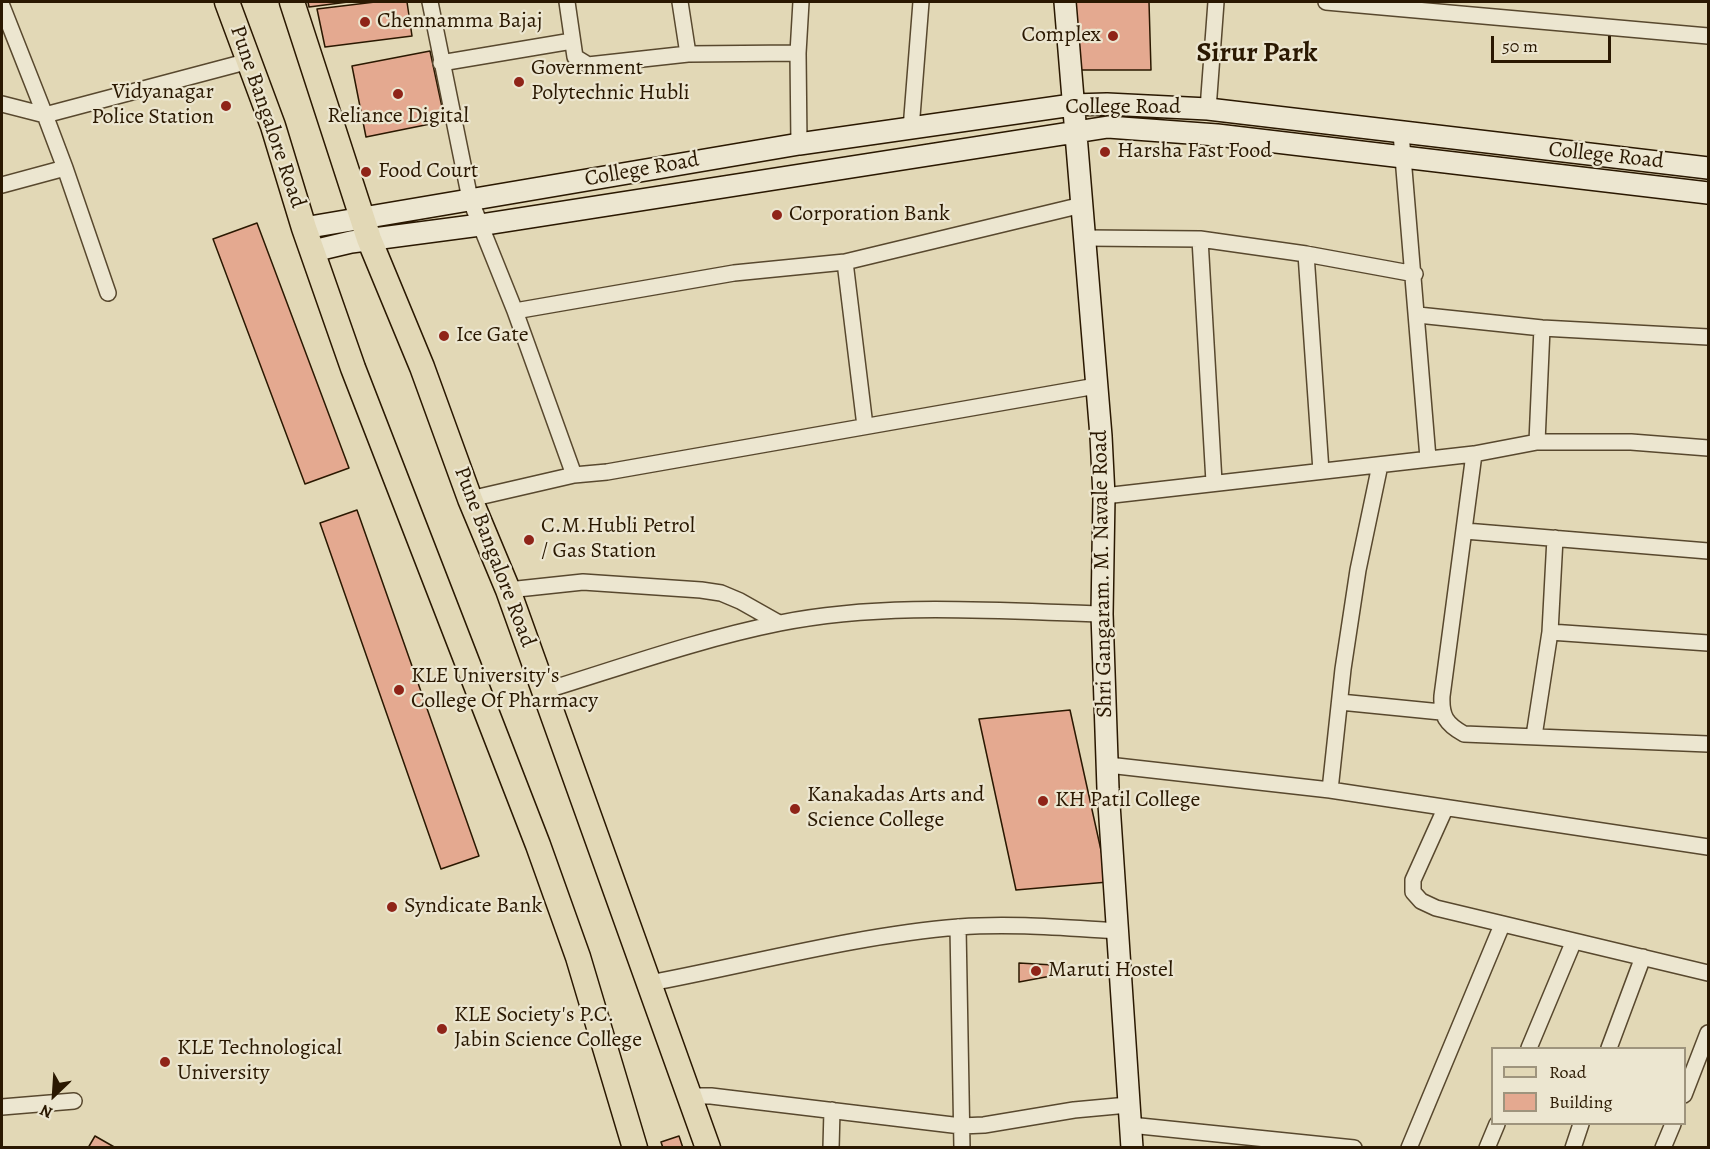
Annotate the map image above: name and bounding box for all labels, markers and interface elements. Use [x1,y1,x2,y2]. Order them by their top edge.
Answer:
place label: Chennamma Bajaj [377,9,543,35]
marker: Chennamma Bajaj [358,15,372,29]
street label: Pune Bangalore Road [223,22,311,212]
place label: Complex [1022,23,1101,49]
scale bar [1494,24,1614,62]
marker: Complex [1106,29,1120,43]
text: 50 m [1502,34,1538,58]
district label: Sirur Park [1197,37,1317,71]
place label: Government Polytechnic Hubli [531,56,690,107]
marker: Government Polytechnic Hubli [512,75,526,89]
place label: Vidyanagar Police Station [91,80,214,132]
marker: Reliance Digital [391,87,405,101]
street label: College Road [1065,95,1181,121]
marker: Vidyanagar Police Station [219,99,233,113]
place label: Reliance Digital [327,104,469,130]
street label: College Road [1547,137,1665,175]
place label: Harsha Fast Food [1117,139,1272,165]
marker: Harsha Fast Food [1098,145,1112,159]
street label: College Road [583,147,701,193]
place label: Food Court [378,159,478,185]
marker: Food Court [359,165,373,179]
place label: Corporation Bank [789,202,950,228]
marker: Corporation Bank [770,208,784,222]
place label: Ice Gate [456,323,529,349]
marker: Ice Gate [437,329,451,343]
street label: Shri Gangaram. M. Navale Road [1087,430,1119,718]
street label: Pune Bangalore Road [447,463,541,651]
place label: C.M.Hubli Petrol / Gas Station [541,514,695,566]
marker: C.M.Hubli Petrol / Gas Station [522,533,536,547]
place label: KLE University's College Of Pharmacy [411,664,598,716]
marker: KLE University's College Of Pharmacy [392,683,406,697]
place label: Kanakadas Arts and Science College [807,783,985,834]
place label: KH Patil College [1055,788,1200,814]
marker: KH Patil College [1036,794,1050,808]
marker: Kanakadas Arts and Science College [788,802,802,816]
place label: Syndicate Bank [404,894,542,920]
marker: Syndicate Bank [385,900,399,914]
place label: Maruti Hostel [1048,958,1173,984]
marker: Maruti Hostel [1029,964,1043,978]
place label: KLE Society's P.C. Jabin Science College [454,1003,642,1054]
marker: KLE Society's P.C. Jabin Science College [435,1022,449,1036]
place label: KLE Technological University [177,1036,342,1088]
legend [1491,1047,1686,1125]
marker: KLE Technological University [158,1055,172,1069]
text: Road [1549,1060,1586,1084]
north arrow [24,1065,84,1125]
text: Building [1549,1090,1613,1114]
text: N [36,1099,56,1124]

